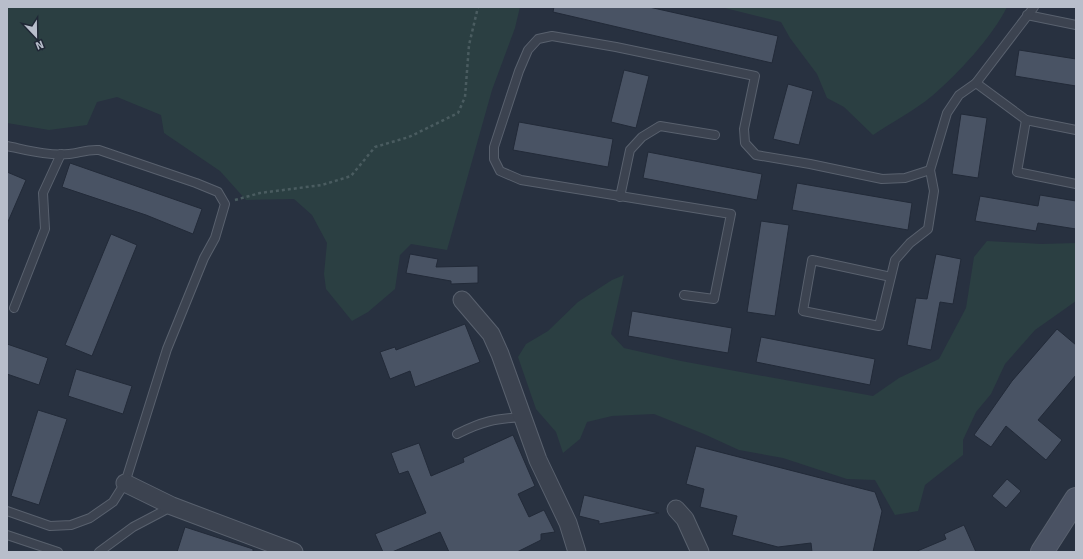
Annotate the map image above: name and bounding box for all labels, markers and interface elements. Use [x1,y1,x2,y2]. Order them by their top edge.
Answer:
north arrow [16,16,56,56]
text: N [34,37,46,52]

